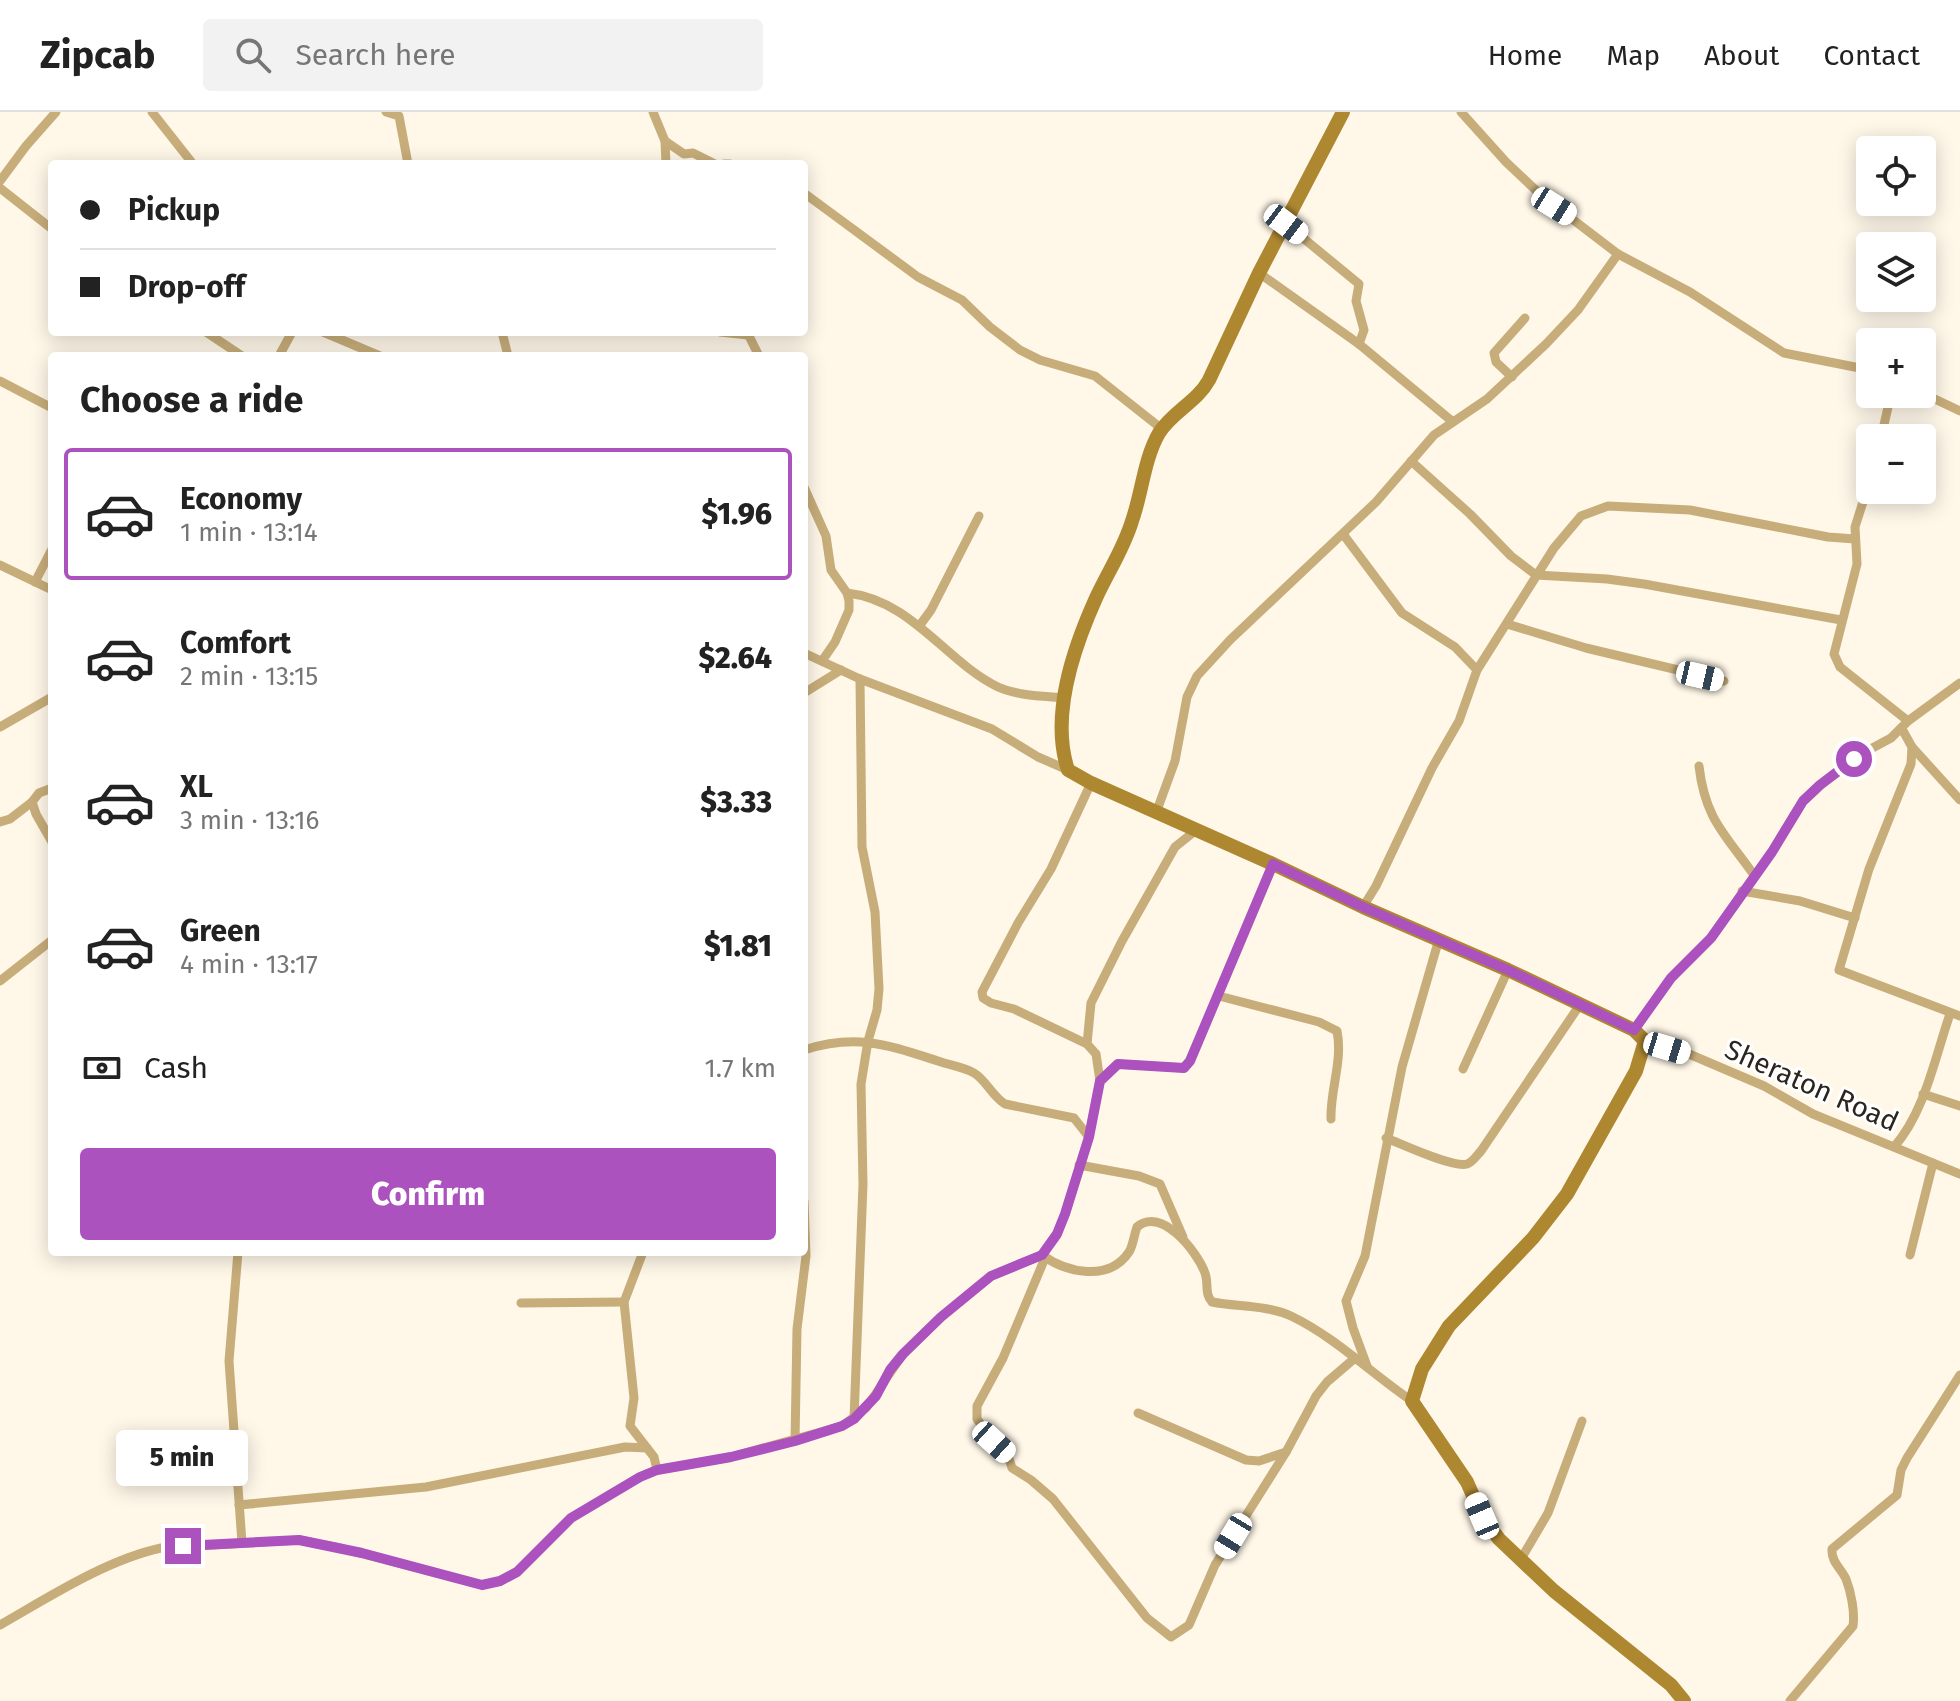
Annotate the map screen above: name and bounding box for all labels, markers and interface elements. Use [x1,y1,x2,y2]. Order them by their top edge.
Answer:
search box [203,19,763,91]
text: Zipcab [40,32,155,78]
icon: search [231,33,275,77]
text: Search here [295,37,456,73]
text: Home [1488,39,1562,72]
text: Map [1606,39,1660,72]
text: About [1704,39,1779,72]
text: Contact [1823,39,1920,72]
map controls [1856,136,1936,504]
button: locate [1856,136,1936,216]
car [1527,183,1581,229]
text: Pickup [128,192,220,228]
car [1260,200,1312,248]
button: layers [1856,232,1936,312]
text: Drop-off [128,269,245,305]
button: + [1856,328,1936,408]
text: Choose a ride [80,378,303,422]
button: − [1856,424,1936,504]
icon: car [84,478,156,550]
text: Economy [180,481,302,517]
text: $1.96 [701,496,772,532]
text: 1 min · 13:14 [180,517,318,548]
icon: car [84,622,156,694]
text: Comfort [180,625,291,661]
text: $2.64 [699,640,772,676]
car [1674,659,1726,693]
text: 2 min · 13:15 [180,661,318,692]
route start [1836,741,1872,777]
icon: car [84,766,156,838]
text: XL [180,769,213,805]
text: $3.33 [700,784,772,820]
text: 3 min · 13:16 [180,805,319,836]
icon: car [84,910,156,982]
text: Green [180,913,261,949]
text: $1.81 [704,928,772,964]
text: 4 min · 13:17 [180,949,318,980]
car [1641,1030,1693,1066]
street label: Sheraton Road [1720,1032,1904,1138]
icon: cash [80,1046,124,1090]
text: Cash [144,1050,208,1086]
text: 1.7 km [704,1053,776,1084]
button: Confirm [80,1148,776,1240]
car [968,1417,1020,1467]
callout: 5 min [117,1430,249,1486]
text: 5 min [150,1442,214,1473]
car [1462,1489,1502,1543]
car [1210,1509,1256,1563]
route end [165,1528,201,1564]

